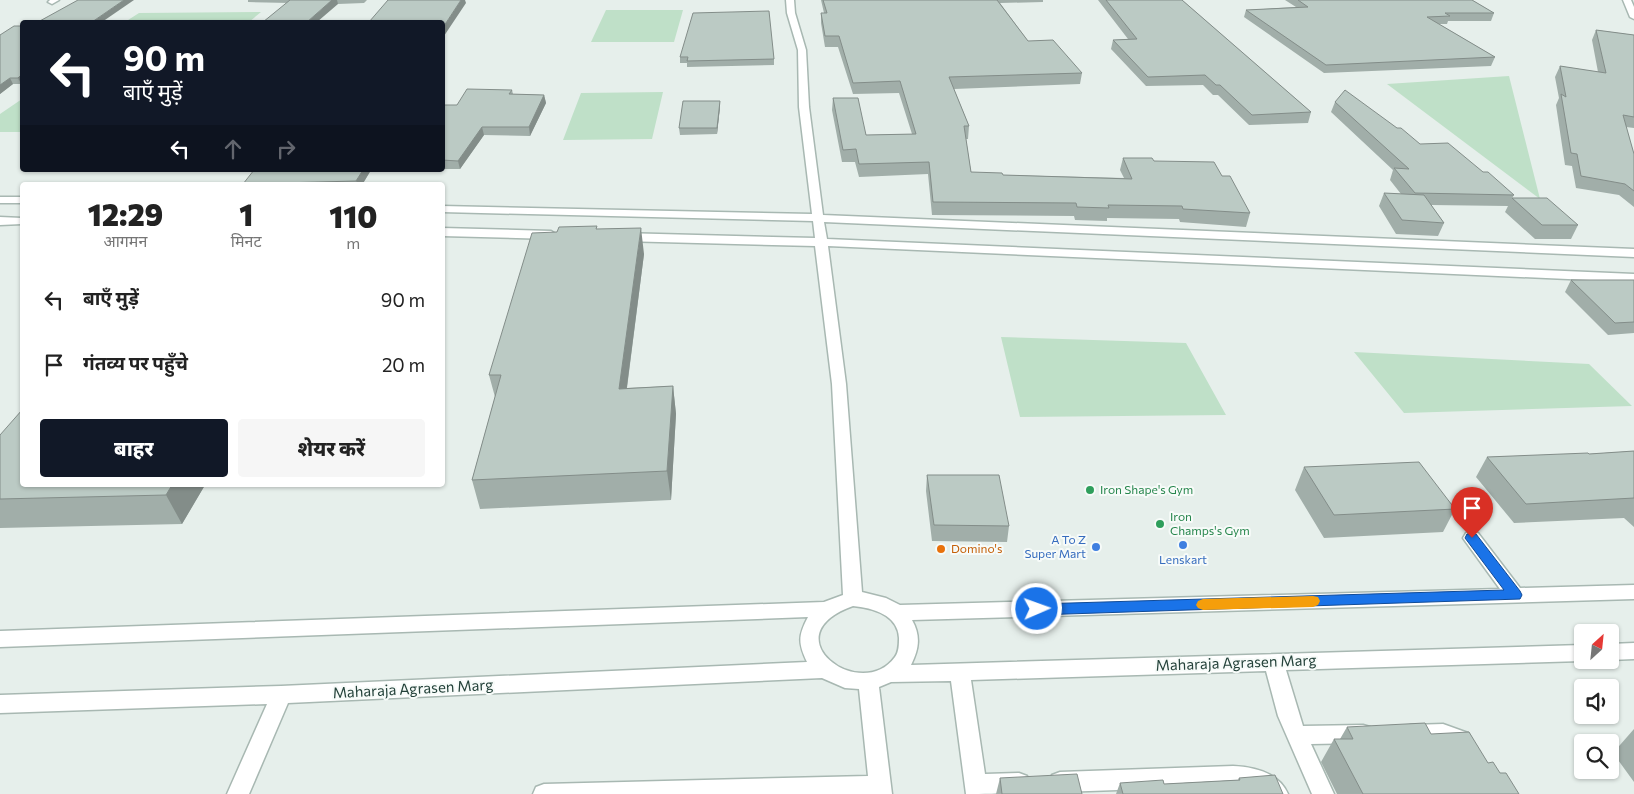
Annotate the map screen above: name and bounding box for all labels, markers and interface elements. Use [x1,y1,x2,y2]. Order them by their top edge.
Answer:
text: 90 m [123,35,205,78]
icon: left [40,40,105,105]
text: बाएँ मुड़ें [123,78,183,105]
icon: left [166,135,194,163]
icon: ahead [219,135,247,163]
icon: right [272,135,300,163]
text: 12:29 [88,195,163,232]
text: 1 [239,195,253,232]
text: 110 [329,197,377,234]
text: आगमन [104,231,147,250]
text: मिनट [231,231,261,250]
text: m [346,233,360,252]
icon: left [40,286,68,314]
text: बाएँ मुड़ें [83,286,139,309]
text: 90 m [381,288,425,311]
icon: arrive [40,351,68,379]
text: गंतव्य पर पहुँचे [83,351,188,374]
text: 20 m [382,353,425,376]
button: बाहर [40,419,228,477]
button: शेयर करें [238,419,425,477]
place label: Iron Shape's Gym [1100,482,1193,496]
marker: Iron Shape's Gym [1084,484,1096,496]
pin [1451,487,1493,538]
icon: arrive [1458,494,1486,522]
place label: Iron Champs's Gym [1170,509,1250,537]
marker: Iron Champs's Gym [1154,518,1166,530]
place label: A To Z Super Mart [1024,532,1086,560]
marker: Lenskart [1177,539,1189,551]
place label: Domino's [951,541,1003,555]
marker: A To Z Super Mart [1090,541,1102,553]
marker: Domino's [935,543,947,555]
place label: Lenskart [1159,552,1207,566]
position arrow [1010,582,1062,634]
north arrow [1574,624,1619,669]
map controls [1574,624,1619,779]
street label: Maharaja Agrasen Marg [1155,650,1317,674]
street label: Maharaja Agrasen Marg [332,675,494,701]
button: sound [1574,679,1619,724]
button: search [1574,734,1619,779]

